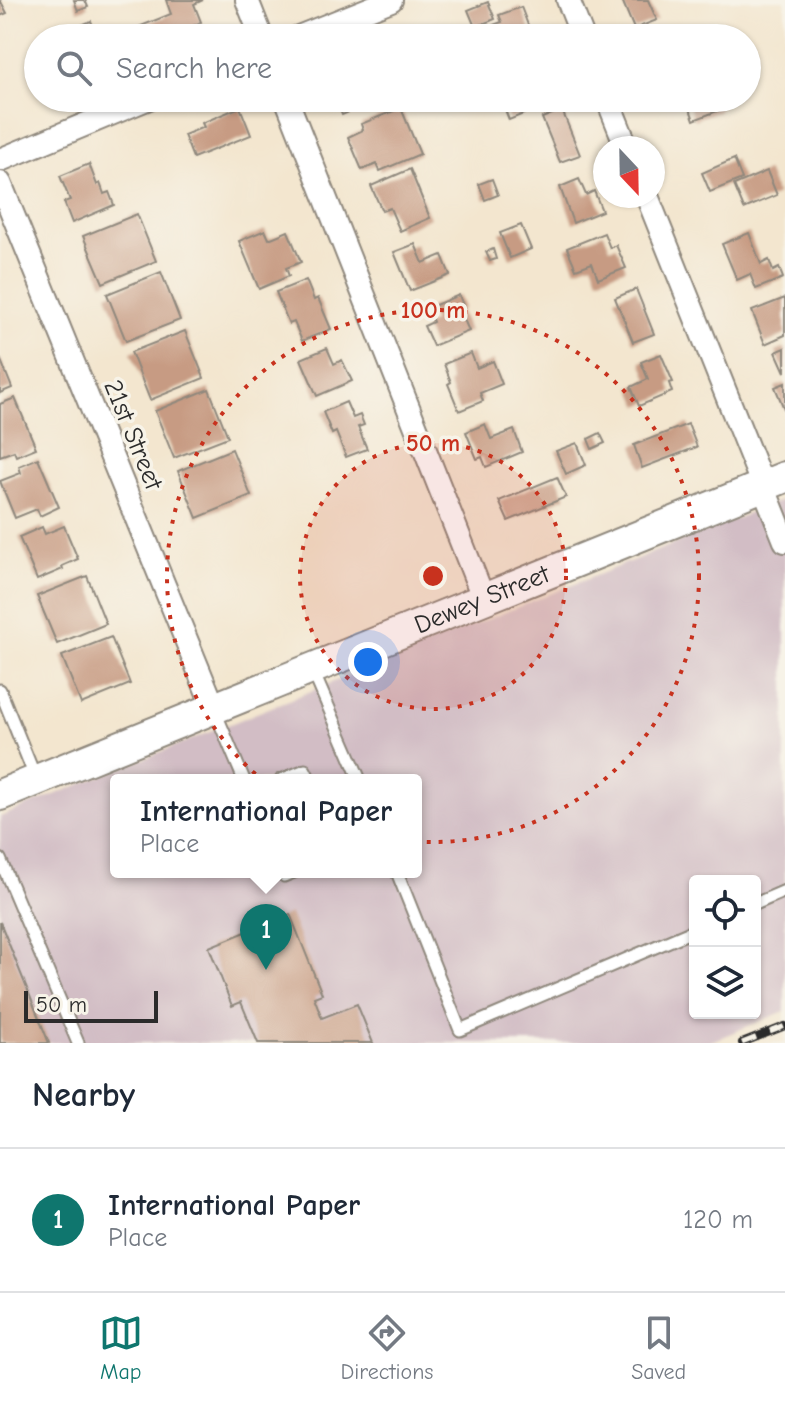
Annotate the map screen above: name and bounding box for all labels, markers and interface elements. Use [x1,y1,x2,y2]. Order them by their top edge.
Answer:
search box [24,24,761,112]
icon: search [52,46,96,90]
text: Search here [116,51,272,86]
north arrow [593,136,665,208]
text: 100 m [401,296,465,324]
street label: 21st Street [97,376,169,496]
text: 50 m [406,429,460,457]
street label: Dewey Street [410,558,555,641]
centre of rings [419,562,447,590]
your location [348,642,388,682]
popup [110,774,422,878]
text: International Paper [140,794,392,829]
text: Place [140,829,199,859]
map controls [689,875,761,1019]
button: locate [689,875,761,947]
pin: 1 [240,904,292,970]
button: layers [689,947,761,1019]
scale bar [24,987,158,1023]
text: 50 m [36,992,87,1018]
text: Nearby [32,1075,135,1115]
text: International Paper [108,1188,360,1223]
text: 1 [53,1205,63,1235]
text: 120 m [683,1205,753,1235]
text: Place [108,1223,167,1253]
tab: Map [99,1311,143,1385]
tab: Directions [341,1311,434,1385]
tab: Saved [631,1311,686,1385]

